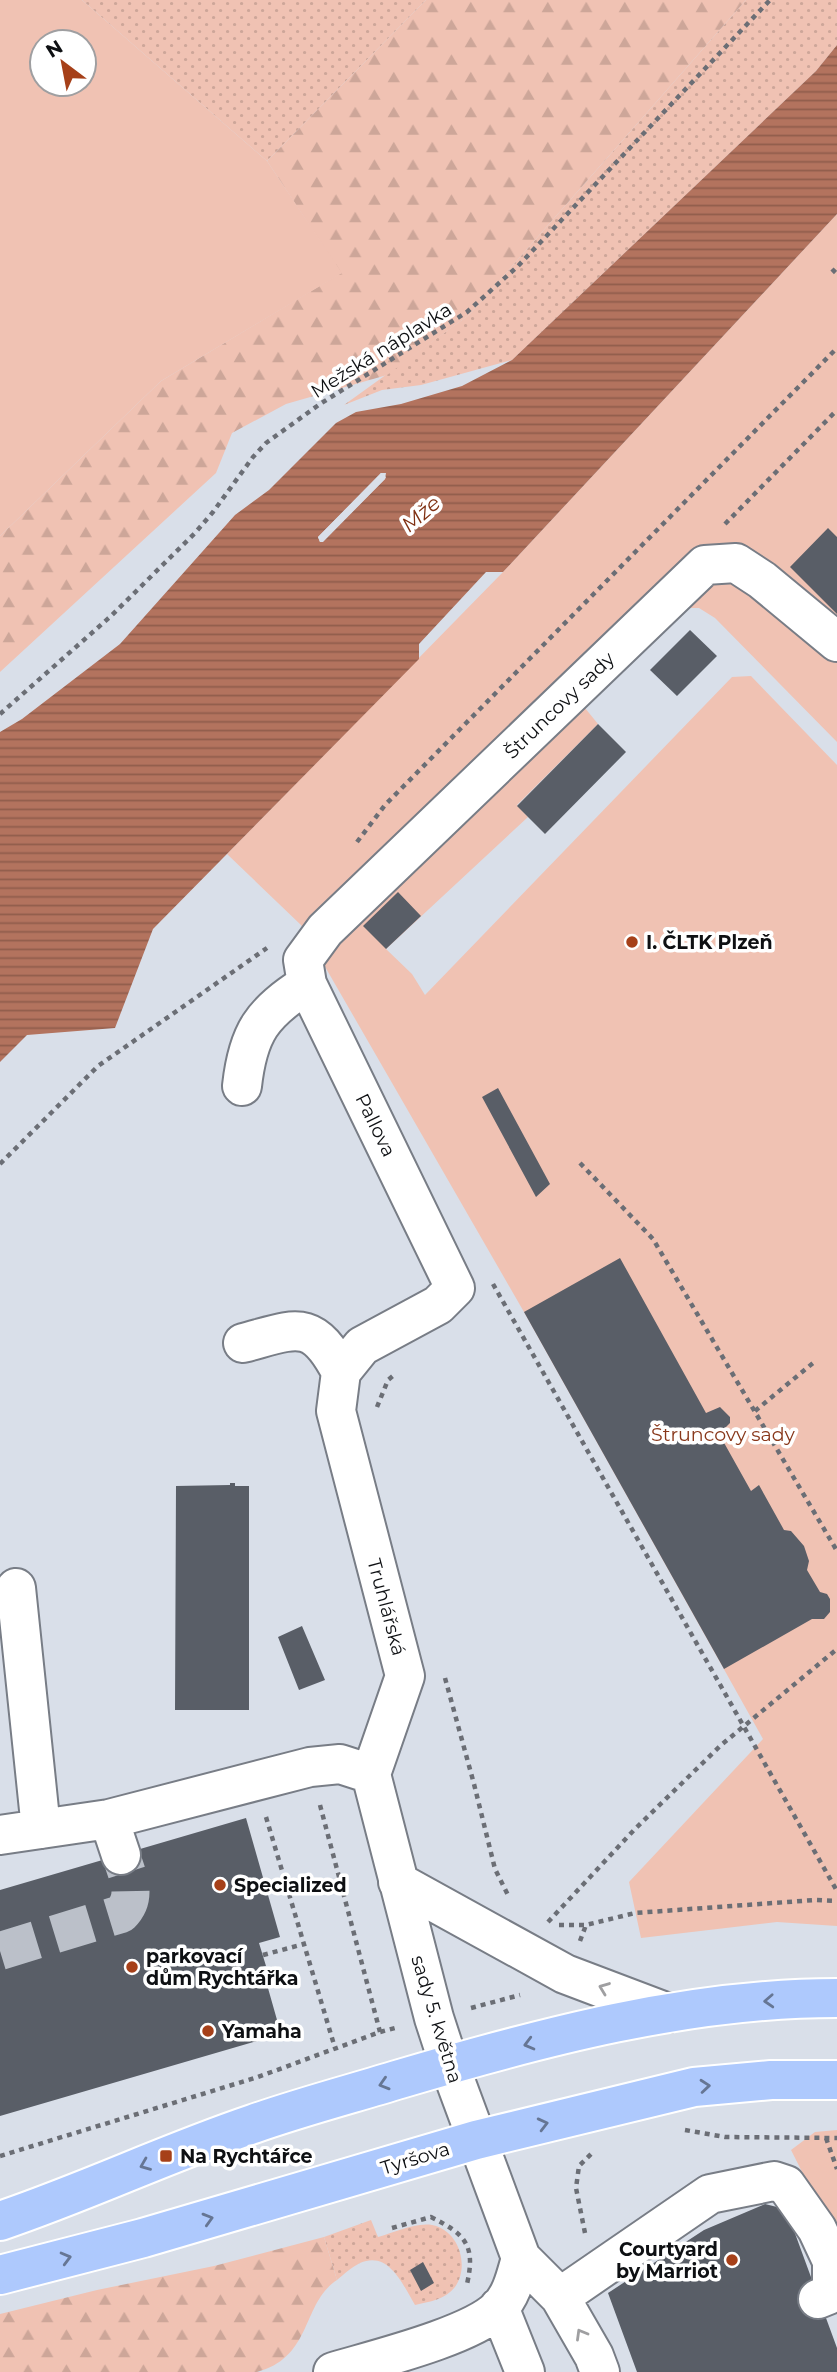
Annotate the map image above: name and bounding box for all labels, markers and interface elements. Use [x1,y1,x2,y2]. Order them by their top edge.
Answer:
north arrow [28,28,98,98]
text: N [42,35,67,63]
street label: Mežská náplavka [307,298,456,403]
water label: Mže [396,490,445,537]
street label: Štruncovy sady [500,647,620,764]
place label: I. ČLTK Plzeň [646,930,773,954]
marker: I. ČLTK Plzeň [624,934,640,950]
street label: Pallova [350,1090,401,1161]
park label: Štruncovy sady [651,1423,796,1446]
street label: Truhlářská [363,1556,410,1658]
place label: Specialized [234,1874,347,1897]
marker: Specialized [212,1877,228,1893]
place label: parkovací dům Rychtářka [146,1945,299,1990]
street label: sady 5. května [406,1952,467,2086]
marker: parkovací dům Rychtářka [124,1959,140,1975]
one-way arrow [598,1983,610,1997]
one-way arrow [763,1993,774,2008]
place label: Yamaha [221,2020,302,2043]
marker: Yamaha [200,2023,216,2039]
one-way arrow [523,2035,535,2050]
one-way arrow [378,2076,390,2091]
one-way arrow [699,2079,710,2094]
one-way arrow [537,2117,549,2132]
street label: Tyršova [378,2137,452,2180]
place label: Na Rychtářce [180,2145,313,2168]
marker: Na Rychtářce [158,2148,174,2164]
one-way arrow [140,2156,152,2170]
one-way arrow [202,2213,214,2227]
place label: Courtyard by Marriot [616,2238,718,2283]
one-way arrow [60,2252,72,2266]
marker: Courtyard by Marriot [724,2252,740,2268]
one-way arrow [576,2329,589,2341]

